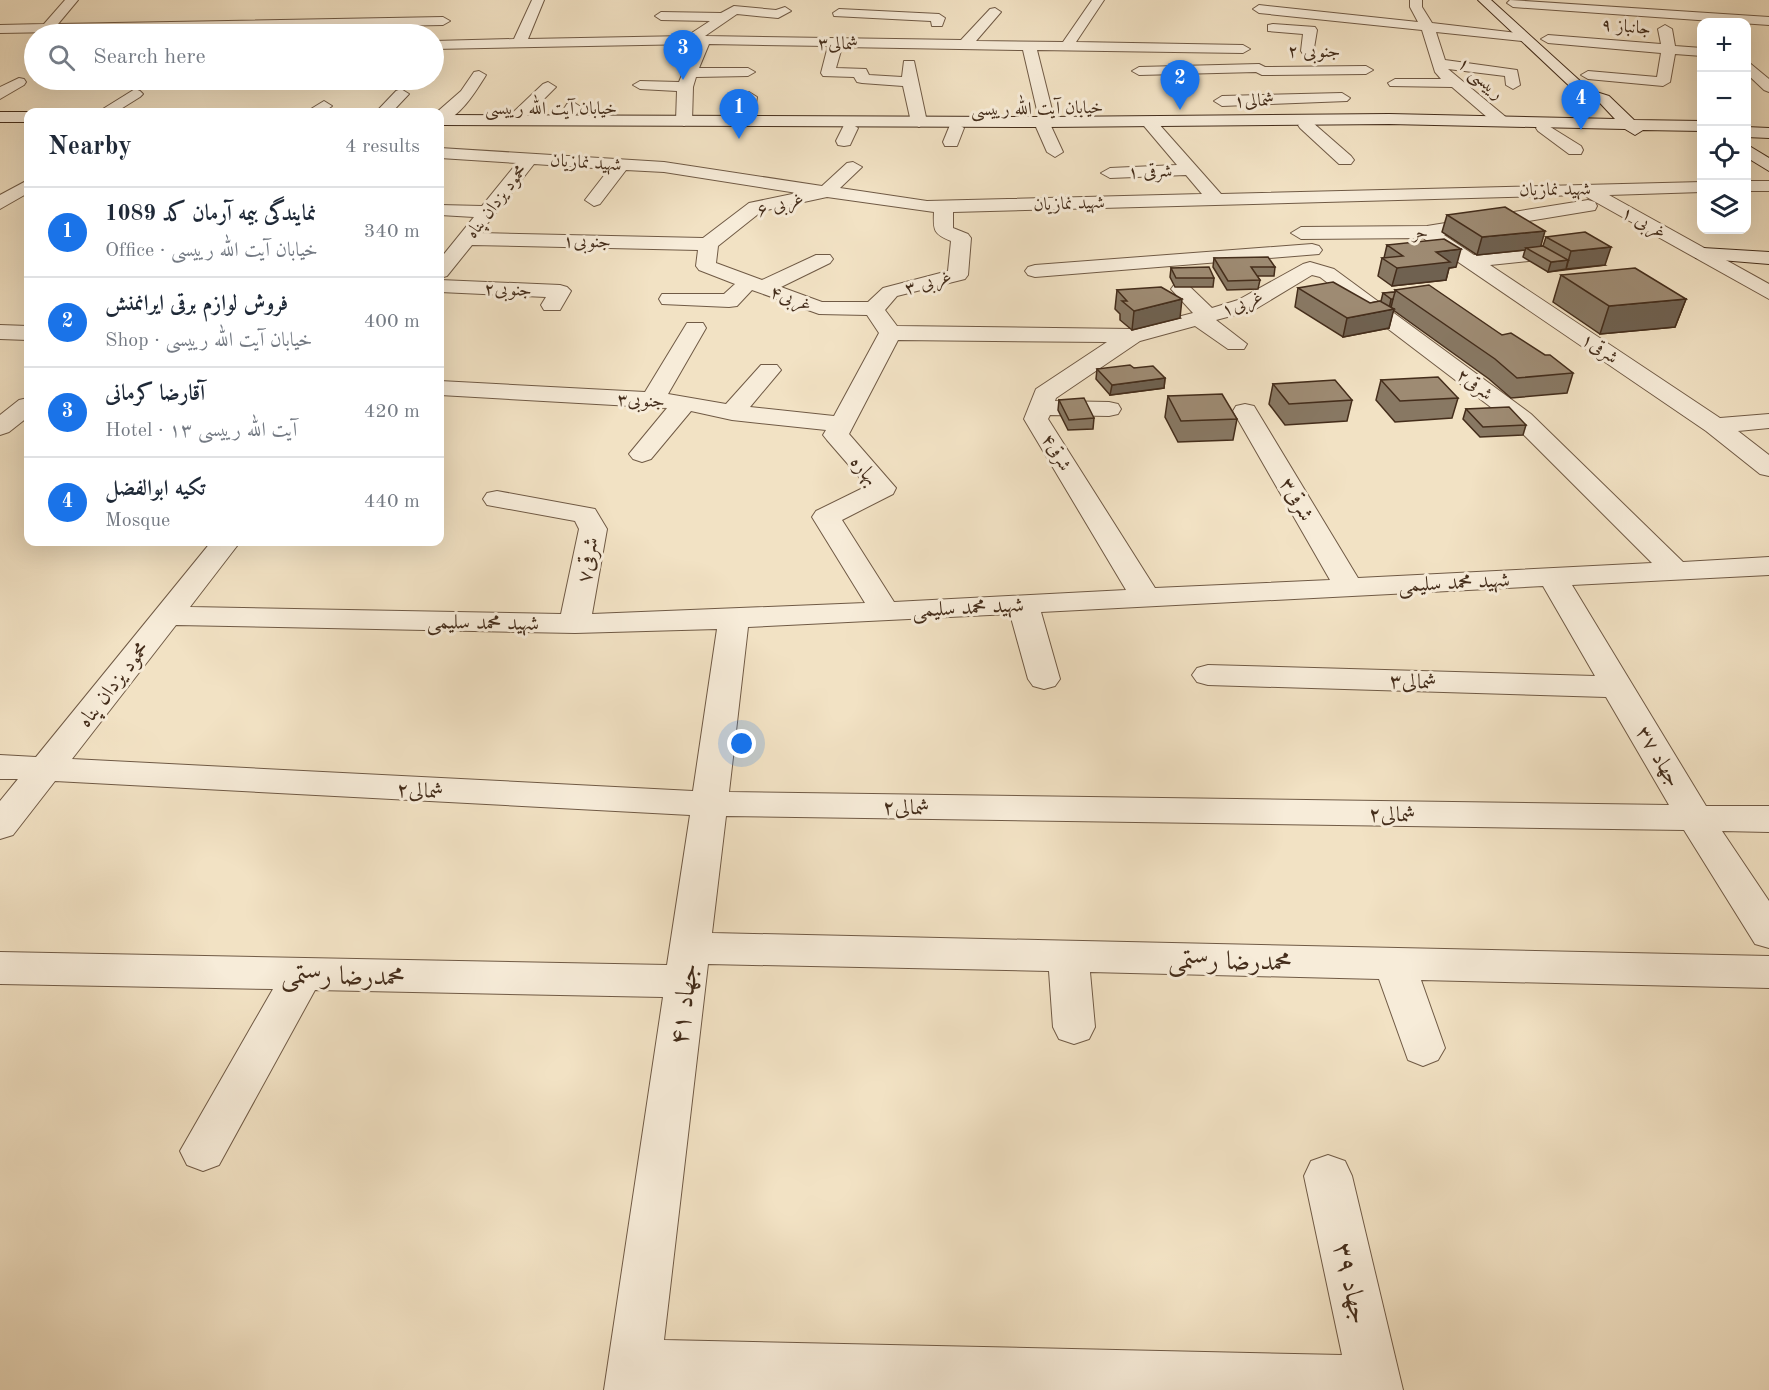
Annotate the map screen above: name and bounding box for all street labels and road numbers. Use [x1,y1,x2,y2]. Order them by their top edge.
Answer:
street label: جانباز ۹ [1600,16,1652,39]
street label: شمالی۳ [818,35,858,53]
street label: جنوبی ۲ [1288,43,1340,64]
street label: رییسی ۱ [1452,54,1507,106]
street label: شمالی۱ [1234,91,1274,111]
street label: خیابان آیت الله رییسی [971,93,1103,122]
street label: خیابان آیت الله رییسی [485,94,617,121]
street label: شهید نمازیان [549,152,622,176]
street label: شرقی ۱ [1127,161,1173,184]
street label: محمود یزدان پناه [463,162,534,244]
street label: شهید نمازیان [1519,180,1591,202]
street label: غربی ۶ [755,190,806,223]
street label: شهید نمازیان [1033,194,1105,216]
street label: غربی ۱ [1617,203,1669,245]
street label: حر [1410,224,1428,244]
street label: جنوبی۱ [563,233,611,254]
street label: غربی ۳ [903,268,954,301]
street label: جنوبی۲ [484,280,532,303]
street label: غربی۴ [767,283,814,318]
street label: غربی۱ [1219,288,1266,323]
street label: شرقی۱ [1577,329,1621,369]
street label: شرقی۲ [1452,365,1496,405]
street label: جنوبی۳ [617,391,665,414]
street label: شرقی۴ [1036,430,1075,475]
street label: بهاره [844,452,882,491]
street label: شرقی۳ [1273,474,1317,526]
street label: شرقی۷ [574,536,604,585]
street label: شهید محمد سلیمی [1398,570,1511,599]
street label: شهید محمد سلیمی [912,595,1025,624]
street label: شهید محمد سلیمی [427,612,539,637]
street label: محمود یزدان پناه [74,638,156,733]
street label: شمالی۳ [1389,671,1437,694]
street label: جهاد ۳۷ [1632,723,1684,791]
street label: شمالی۲ [396,780,444,803]
street label: شمالی۲ [882,798,930,819]
street label: شمالی۲ [1368,805,1416,826]
street label: محمدرضا رستمی [1168,948,1292,979]
street label: جهاد ۴۱ [666,962,704,1047]
street label: محمدرضا رستمی [281,963,405,994]
street label: جهاد ۳۹ [1328,1240,1372,1327]

